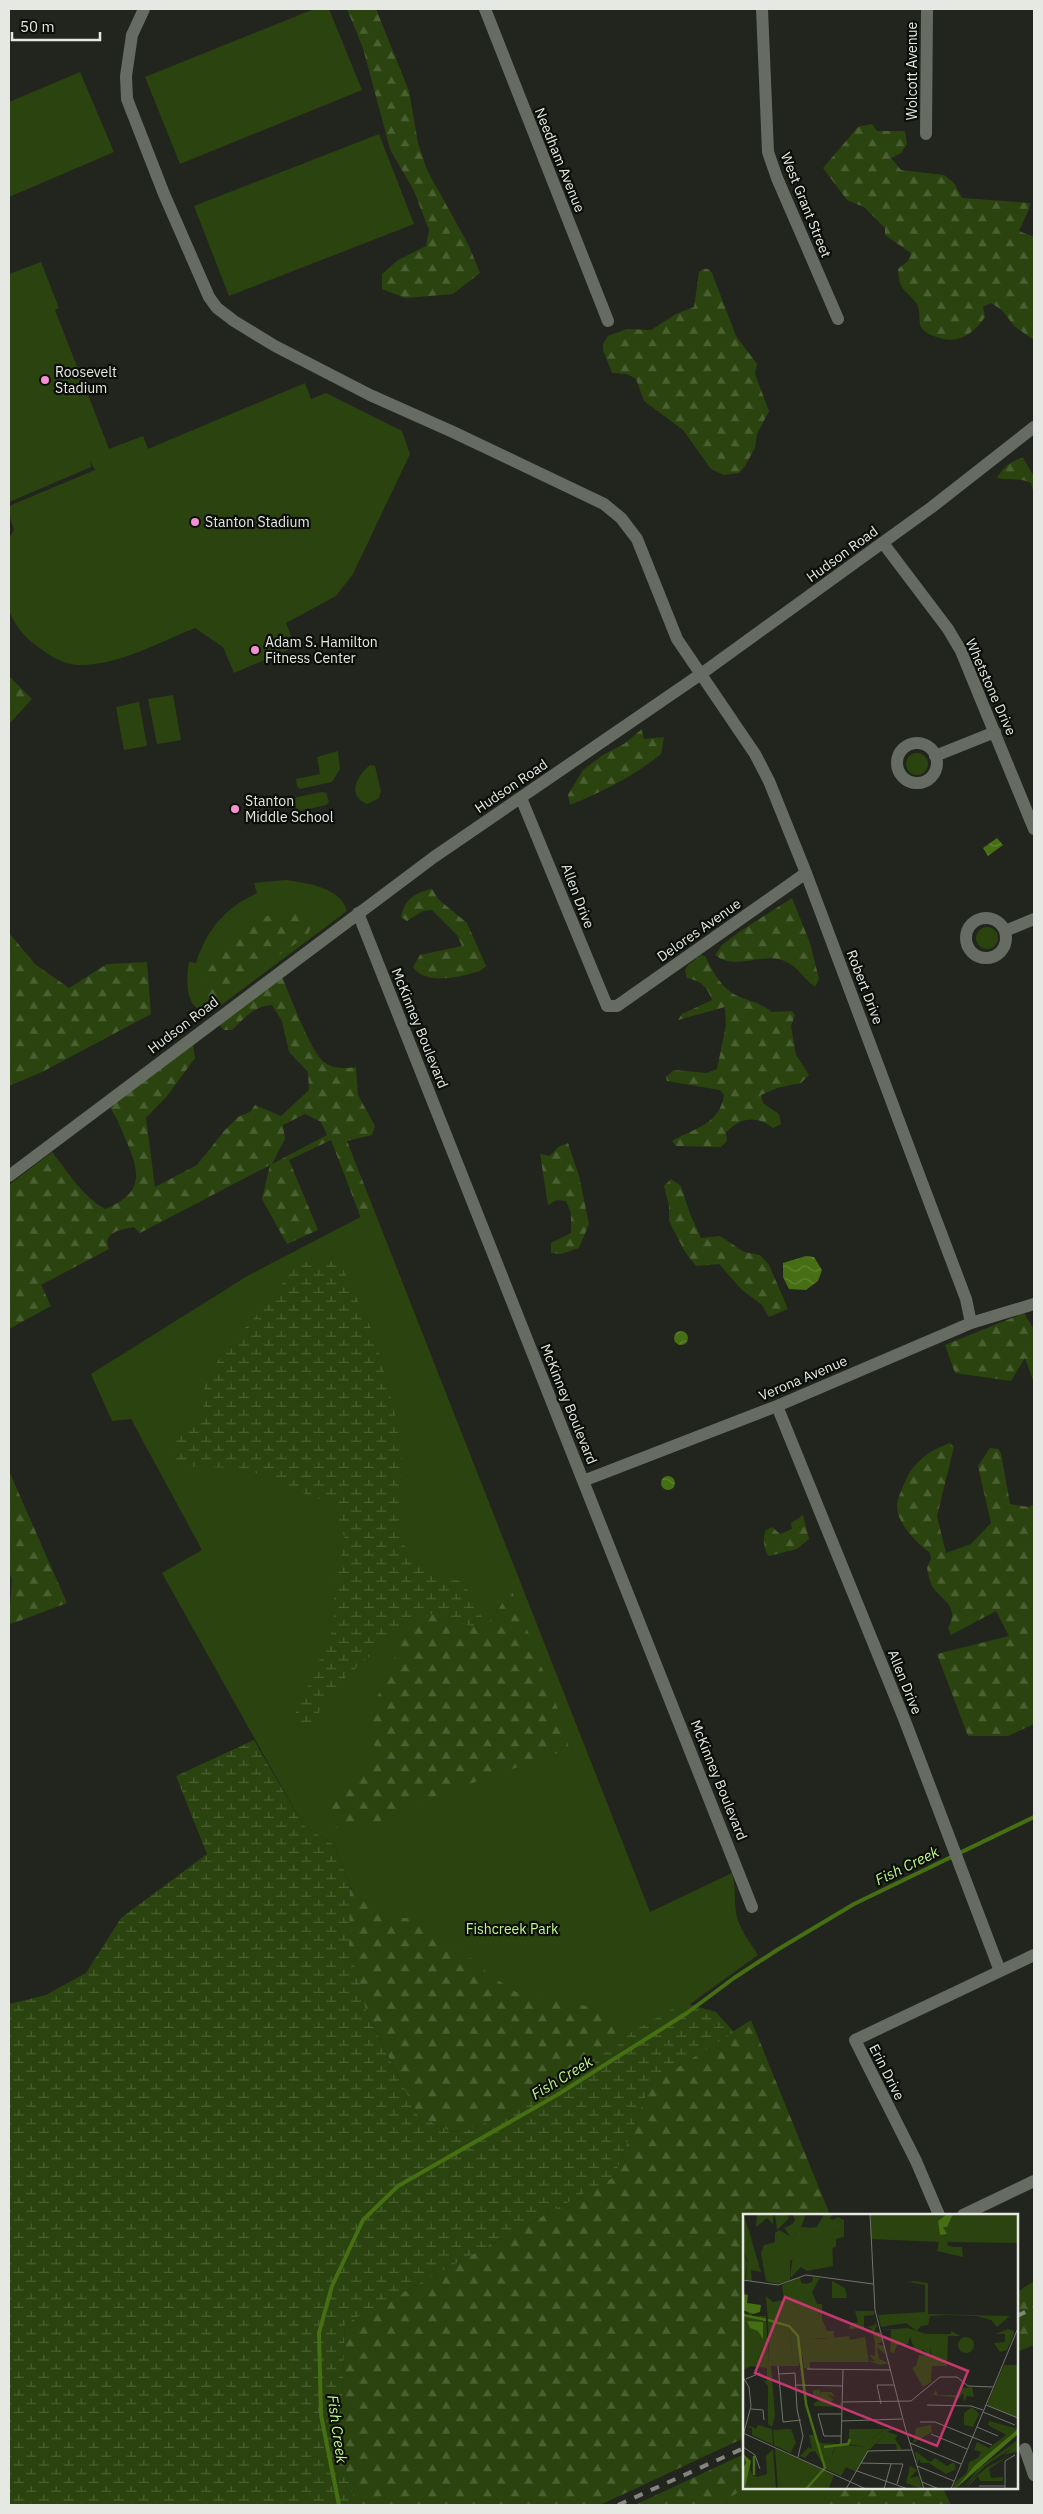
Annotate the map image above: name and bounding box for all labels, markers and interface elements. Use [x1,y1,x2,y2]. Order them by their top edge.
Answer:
scale bar [12,10,100,42]
text: 50 m [20,17,55,36]
street label: Wolcott Avenue [903,21,921,120]
street label: Needham Avenue [531,105,589,215]
street label: West Grant Street [777,150,835,260]
place label: Roosevelt Stadium [55,363,117,397]
marker: Roosevelt Stadium [39,374,51,386]
place label: Stanton Stadium [205,513,310,531]
marker: Stanton Stadium [189,516,201,528]
street label: Hudson Road [803,522,881,586]
place label: Adam S. Hamilton Fitness Center [265,633,378,667]
street label: Whetstone Drive [962,636,1020,738]
marker: Adam S. Hamilton Fitness Center [249,644,261,656]
street label: Hudson Road [471,755,551,817]
place label: Stanton Middle School [245,792,334,826]
marker: Stanton Middle School [229,803,241,815]
street label: Allen Drive [557,861,599,931]
street label: Delores Avenue [654,894,745,966]
street label: Robert Drive [843,947,888,1027]
street label: McKinney Boulevard [388,965,452,1091]
street label: Hudson Road [144,993,222,1057]
street label: McKinney Boulevard [537,1341,601,1467]
street label: Verona Avenue [756,1351,850,1405]
street label: Allen Drive [884,1647,926,1717]
street label: McKinney Boulevard [687,1717,751,1843]
water label: Fish Creek [872,1842,942,1889]
park label: Fishcreek Park [466,1920,559,1938]
street label: Erin Drive [865,2041,909,2103]
water label: Fish Creek [527,2052,596,2103]
inset map [743,2214,1018,2489]
water label: Fish Creek [323,2394,352,2464]

